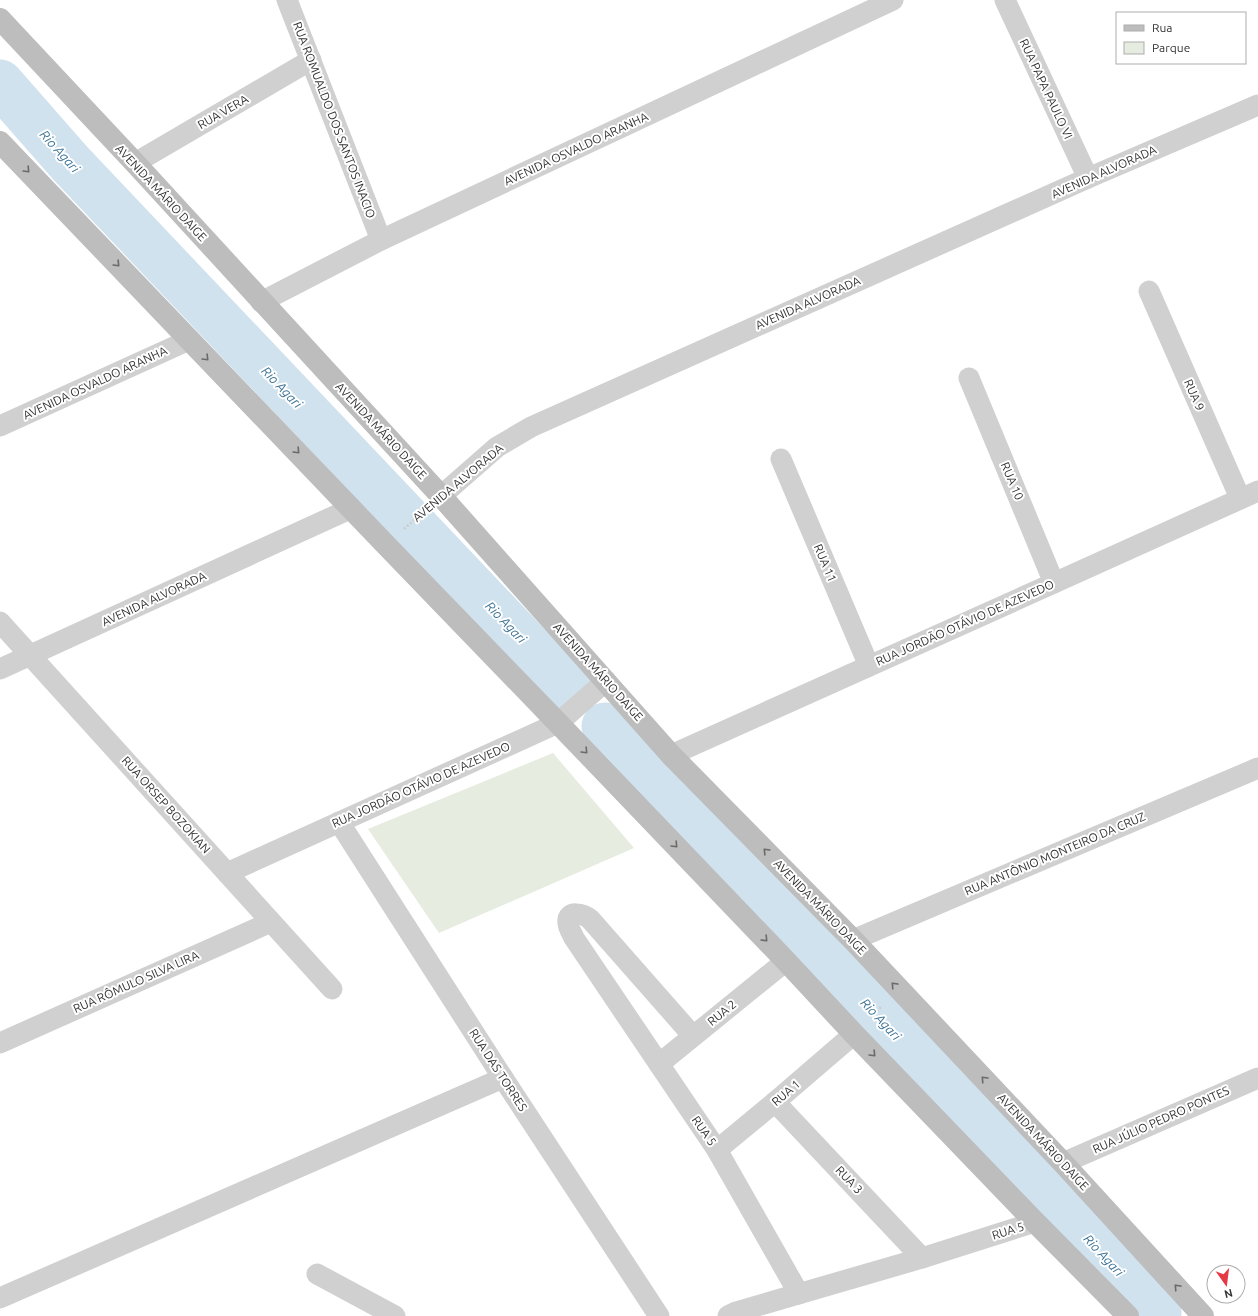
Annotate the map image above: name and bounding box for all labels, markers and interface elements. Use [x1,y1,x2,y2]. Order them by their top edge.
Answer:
legend [1116,12,1246,64]
street label: RUA ROMUALDO DOS SANTOS INACIO [291,20,378,220]
text: Rua [1152,21,1173,34]
street label: RUA PAPA PAULO VI [1018,37,1075,141]
text: Parque [1152,41,1190,54]
street label: RUA VERA [195,92,250,131]
street label: AVENIDA OSVALDO ARANHA [502,109,650,188]
water label: Rio Agari [37,127,83,175]
street label: AVENIDA MÁRIO DAIGE [113,142,210,244]
street label: AVENIDA ALVORADA [1049,142,1158,201]
one-way arrow [22,165,30,173]
one-way arrow [112,259,119,267]
street label: AVENIDA ALVORADA [753,273,862,332]
street label: AVENIDA OSVALDO ARANHA [21,343,169,422]
one-way arrow [202,353,209,361]
water label: Rio Agari [259,363,306,411]
street label: RUA 9 [1182,377,1207,412]
street label: AVENIDA MÁRIO DAIGE [333,380,430,482]
street label: AVENIDA ALVORADA [410,441,505,524]
one-way arrow [292,446,299,454]
street label: RUA 10 [999,460,1026,502]
street label: RUA 11 [812,542,839,584]
street label: AVENIDA ALVORADA [100,569,208,628]
street label: RUA JORDÃO OTÁVIO DE AZEVEDO [874,577,1056,668]
water label: Rio Agari [483,598,530,646]
street label: AVENIDA MÁRIO DAIGE [551,620,646,723]
street label: RUA JORDÃO OTÁVIO DE AZEVEDO [330,739,512,830]
one-way arrow [580,746,588,754]
street label: RUA ORSEP BOZOKIAN [120,754,213,856]
street label: RUA ANTÔNIO MONTEIRO DA CRUZ [962,809,1147,898]
one-way arrow [670,840,678,848]
one-way arrow [763,848,770,856]
street label: AVENIDA MÁRIO DAIGE [772,857,869,957]
one-way arrow [760,934,768,942]
street label: RUA RÔMULO SILVA LIRA [71,948,201,1015]
one-way arrow [892,982,899,990]
water label: Rio Agari [858,995,904,1043]
street label: RUA 2 [705,997,739,1028]
street label: RUA DAS TORRES [467,1026,530,1113]
one-way arrow [868,1049,876,1057]
one-way arrow [981,1076,988,1084]
street label: RUA 1 [769,1077,802,1108]
street label: RUA JÚLIO PEDRO PONTES [1090,1083,1231,1156]
street label: AVENIDA MÁRIO DAIGE [995,1091,1092,1193]
street label: RUA 5 [690,1113,719,1148]
street label: RUA 3 [833,1163,865,1196]
street label: RUA 5 [990,1219,1026,1242]
water label: Rio Agari [1081,1231,1127,1279]
north arrow [1206,1264,1246,1304]
one-way arrow [1174,1284,1182,1292]
text: N [1223,1287,1234,1301]

